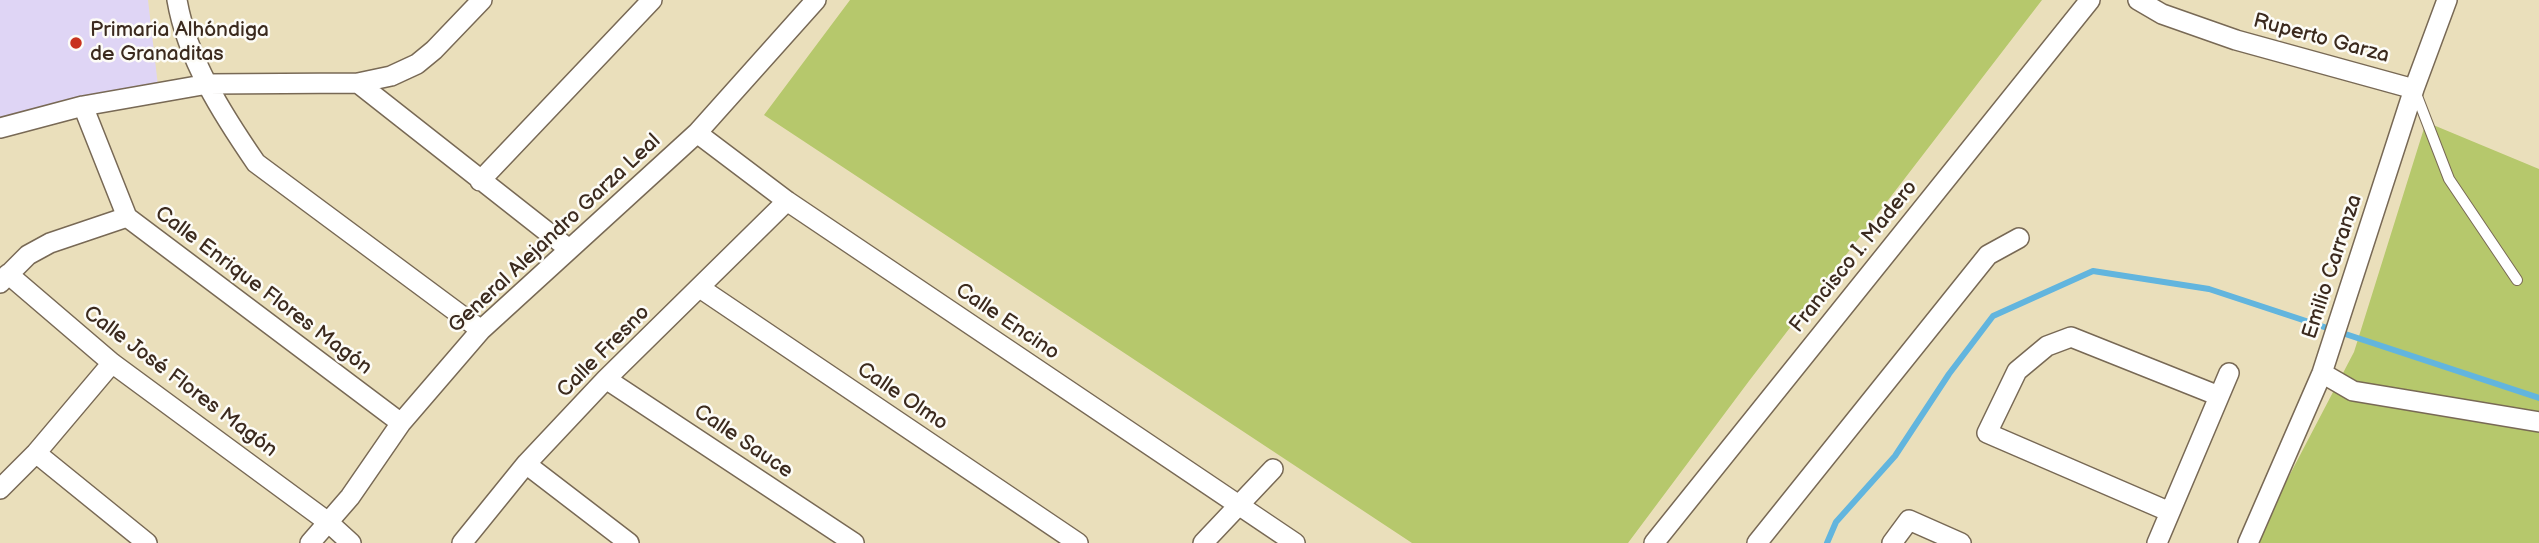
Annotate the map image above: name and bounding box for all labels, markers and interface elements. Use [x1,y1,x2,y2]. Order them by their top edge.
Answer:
street label: Ruperto Garza [2250,9,2392,69]
place label: Primaria Alhóndiga de Granaditas [90,18,269,68]
marker: Primaria Alhóndiga de Granaditas [68,35,84,51]
street label: General Alejandro Garza Leal [444,129,666,339]
street label: Francisco I. Madero [1785,176,1923,338]
street label: Emilio Carranza [2298,192,2368,342]
street label: Calle Enrique Flores Magón [150,201,376,381]
street label: Calle Encino [950,278,1064,366]
street label: Calle José Flores Magón [78,301,282,463]
street label: Calle Fresno [553,301,655,403]
street label: Calle Olmo [852,357,952,437]
street label: Calle Sauce [689,400,797,484]

